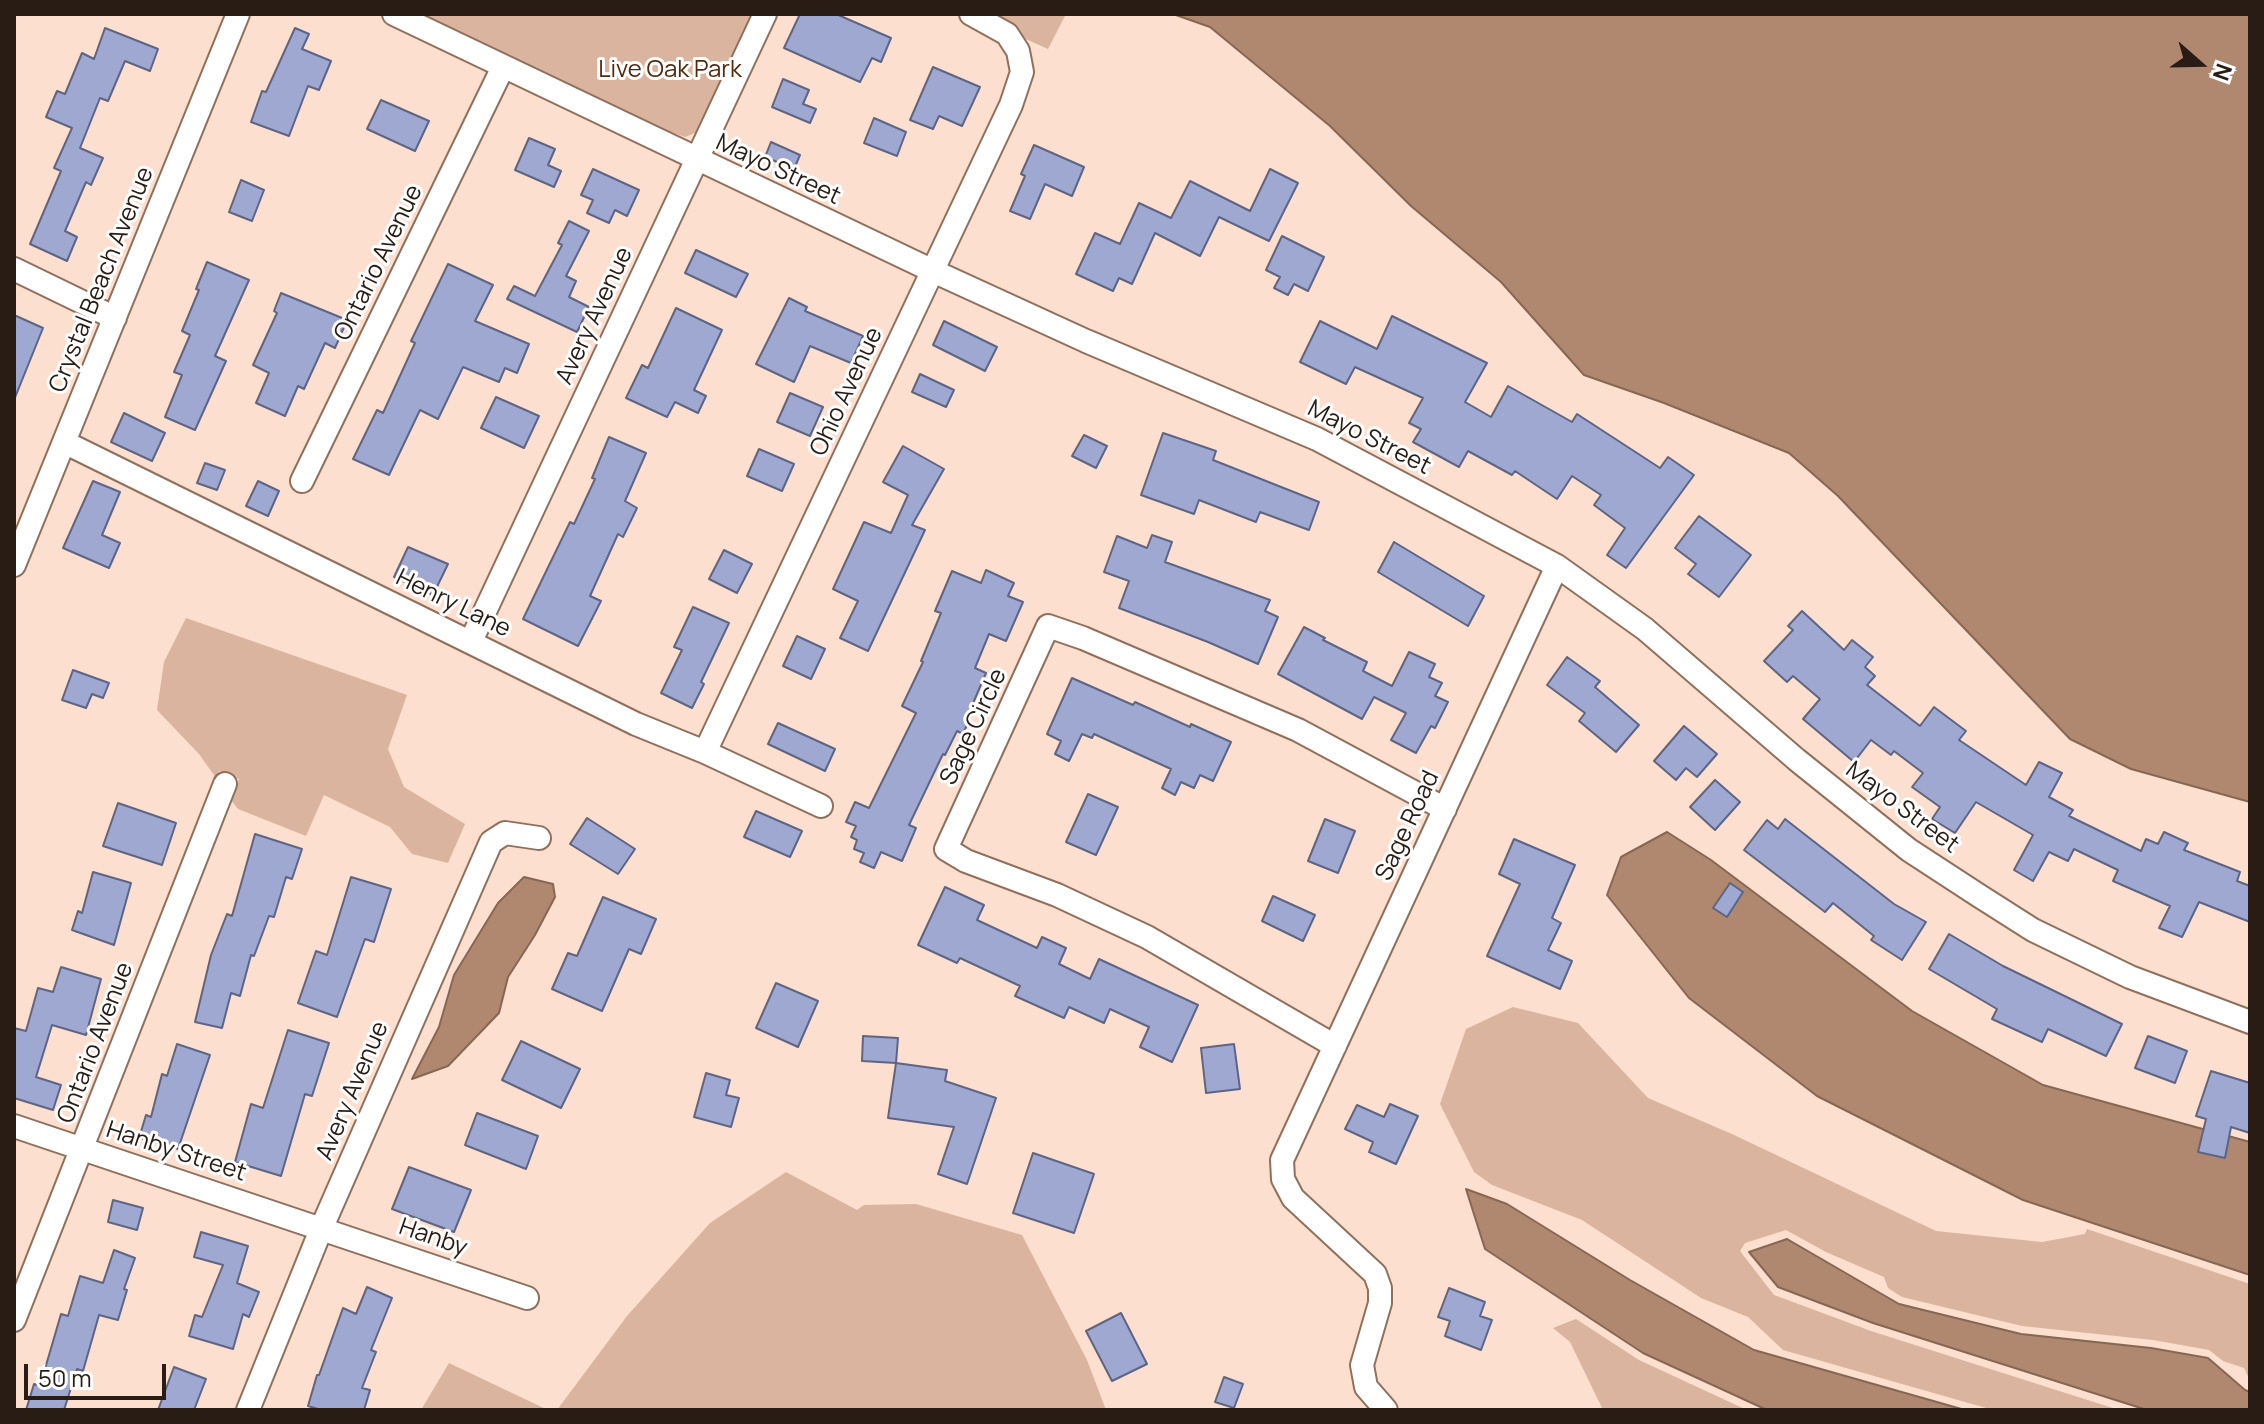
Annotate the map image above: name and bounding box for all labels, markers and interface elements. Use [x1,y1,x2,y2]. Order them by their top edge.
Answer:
north arrow [2160,24,2240,104]
park label: Live Oak Park [598,56,742,84]
text: N [2206,60,2239,85]
street label: Mayo Street [711,129,845,211]
street label: Crystal Beach Avenue [44,163,160,397]
street label: Ontario Avenue [329,180,429,346]
street label: Avery Avenue [551,243,639,389]
street label: Ohio Avenue [805,323,889,461]
street label: Mayo Street [1303,395,1435,481]
street label: Henry Lane [391,564,515,644]
street label: Sage Circle [935,664,1013,790]
street label: Mayo Street [1840,756,1964,860]
street label: Sage Road [1370,766,1446,886]
street label: Ontario Avenue [52,958,140,1128]
street label: Avery Avenue [311,1017,395,1165]
street label: Hanby Street [102,1116,250,1188]
street label: Hanby [395,1213,471,1263]
scale bar [28,1348,170,1398]
text: 50 m [38,1361,92,1394]

